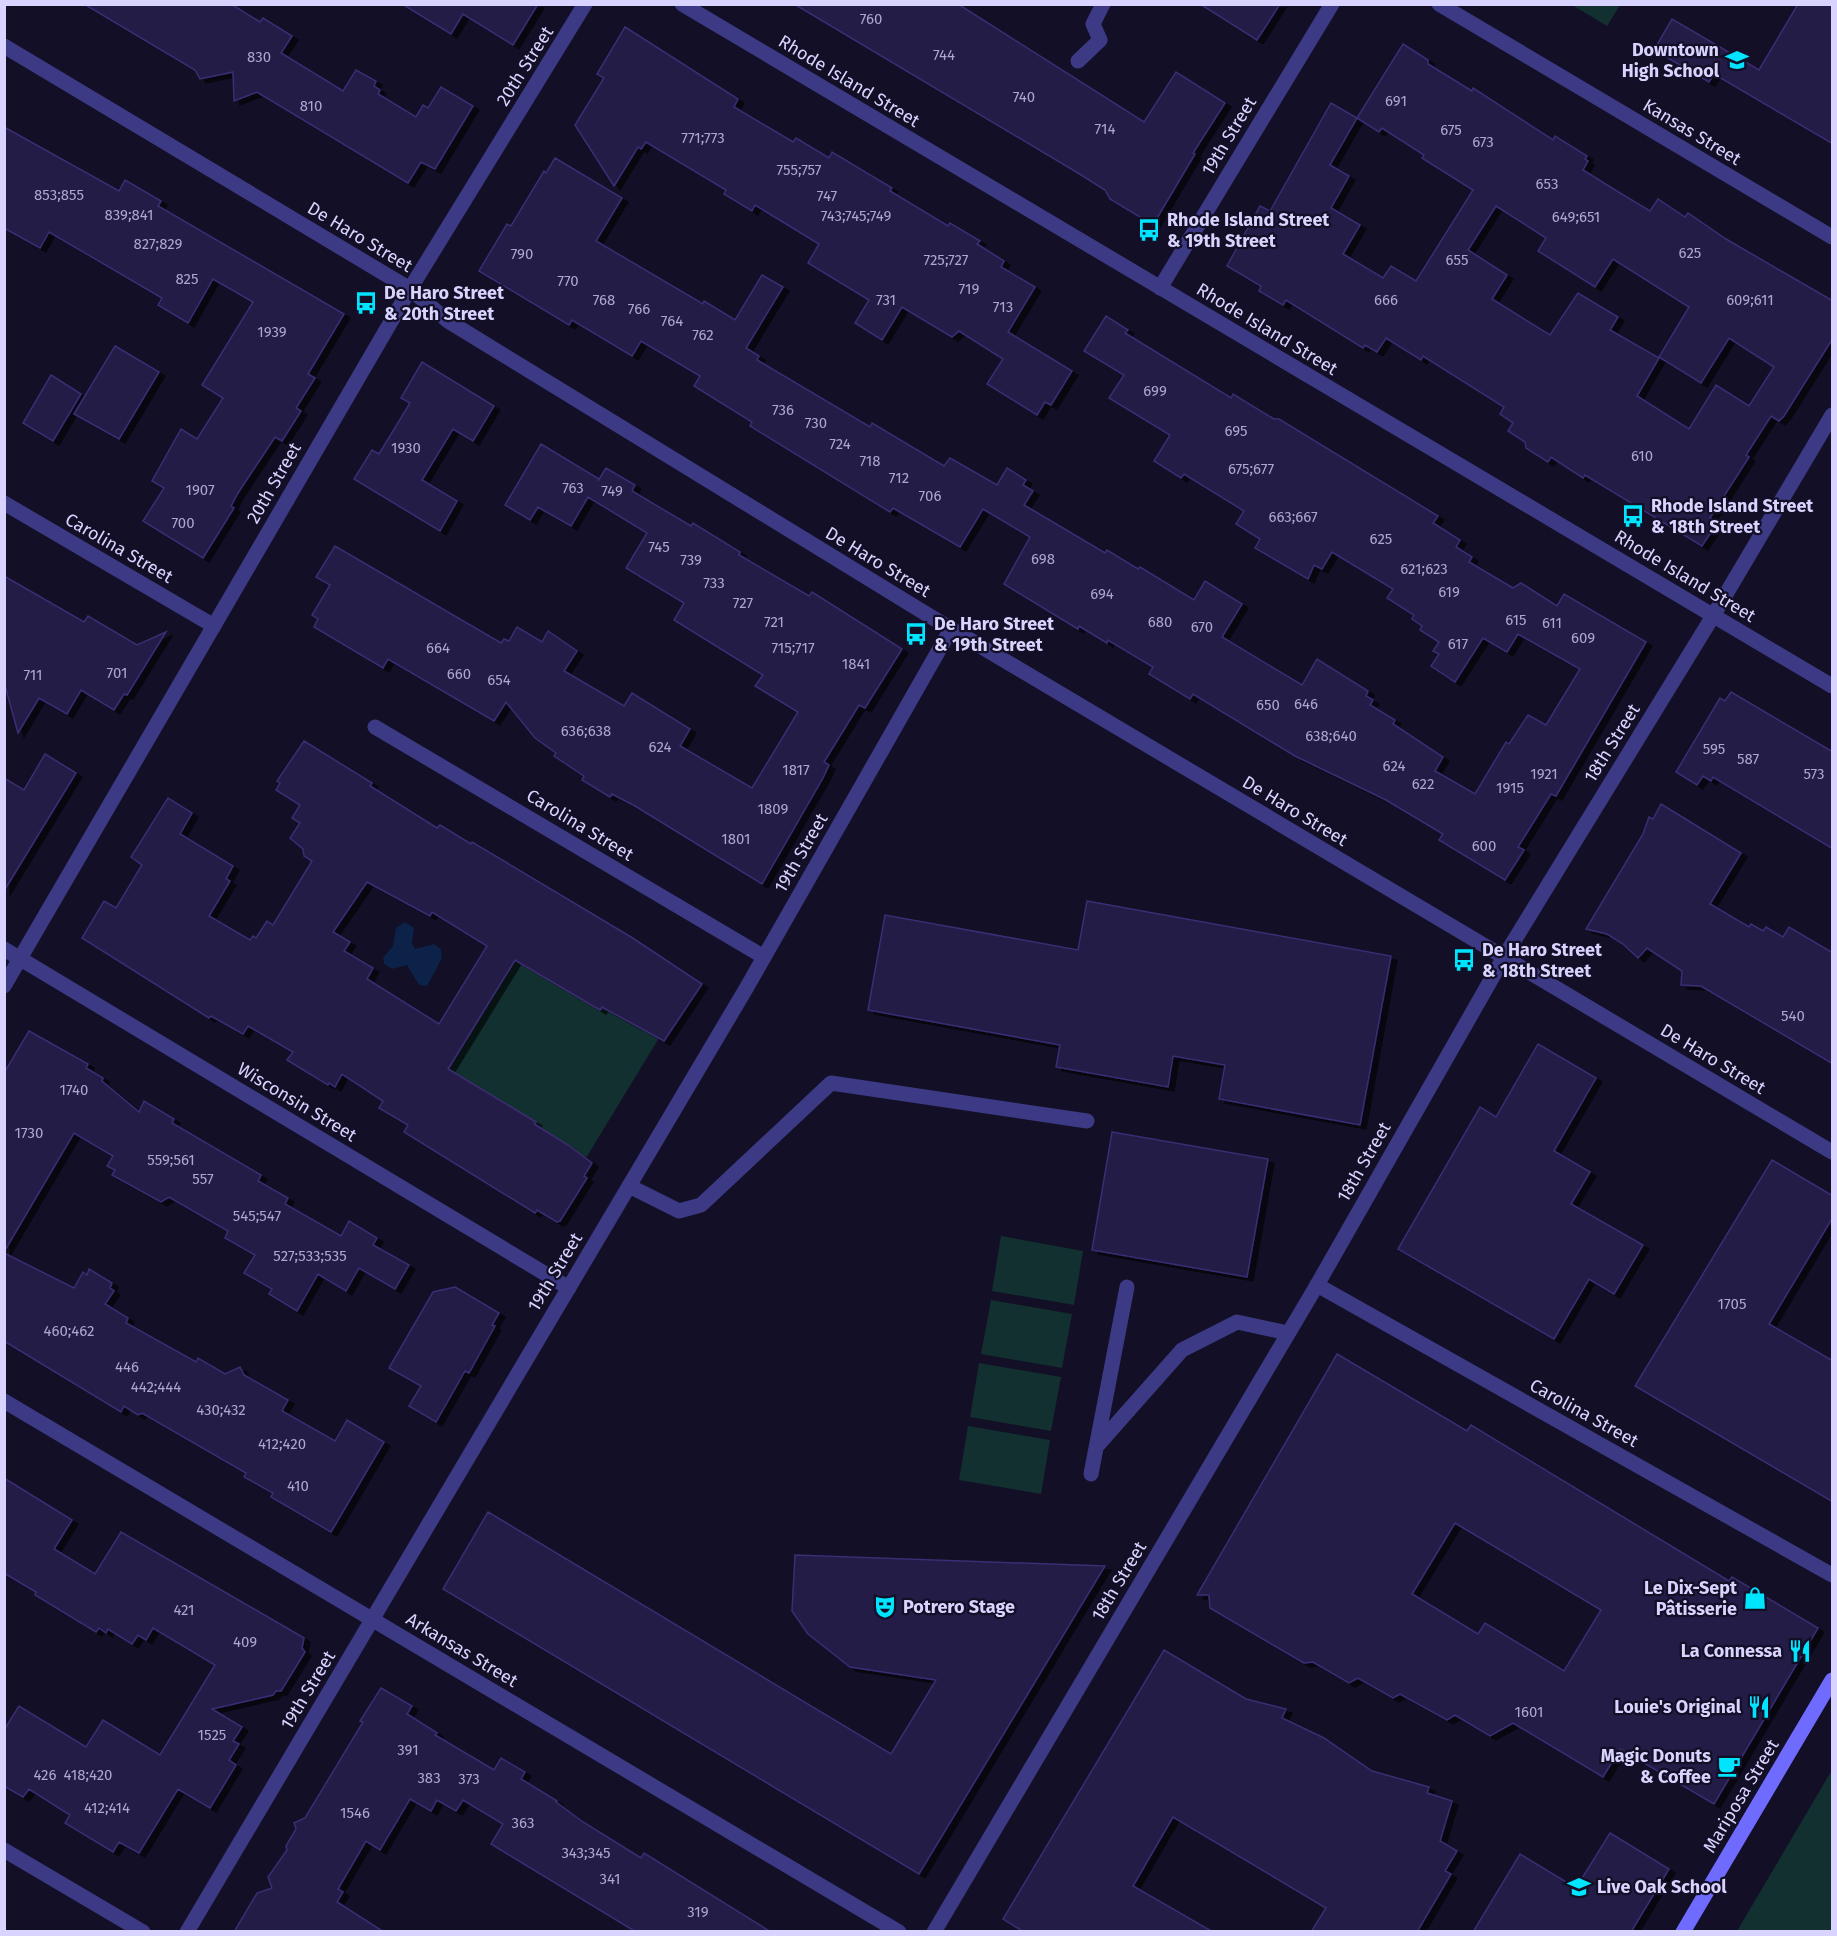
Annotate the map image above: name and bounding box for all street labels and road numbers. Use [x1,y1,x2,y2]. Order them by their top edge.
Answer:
street label: 20th Street [492,22,558,110]
street label: Rhode Island Street [774,30,924,132]
street label: 19th Street [1197,92,1261,179]
street label: Kansas Street [1639,94,1746,170]
street label: De Haro Street [303,197,417,277]
street label: Rhode Island Street [1192,278,1342,380]
street label: 20th Street [242,438,306,527]
street label: Carolina Street [61,508,177,588]
street label: De Haro Street [821,522,935,602]
street label: Rhode Island Street [1610,525,1760,627]
street label: 18th Street [1579,699,1645,786]
street label: De Haro Street [1238,771,1352,851]
street label: Carolina Street [523,784,638,866]
street label: 19th Street [769,809,833,897]
street label: De Haro Street [1656,1019,1770,1099]
street label: Wisconsin Street [233,1058,361,1147]
street label: 18th Street [1332,1118,1396,1206]
street label: 19th Street [523,1228,587,1315]
street label: Carolina Street [1526,1374,1643,1452]
street label: 18th Street [1087,1537,1151,1625]
street label: Arkansas Street [402,1608,522,1692]
street label: 19th Street [276,1646,340,1733]
street label: Mariposa Street [1698,1735,1784,1857]

